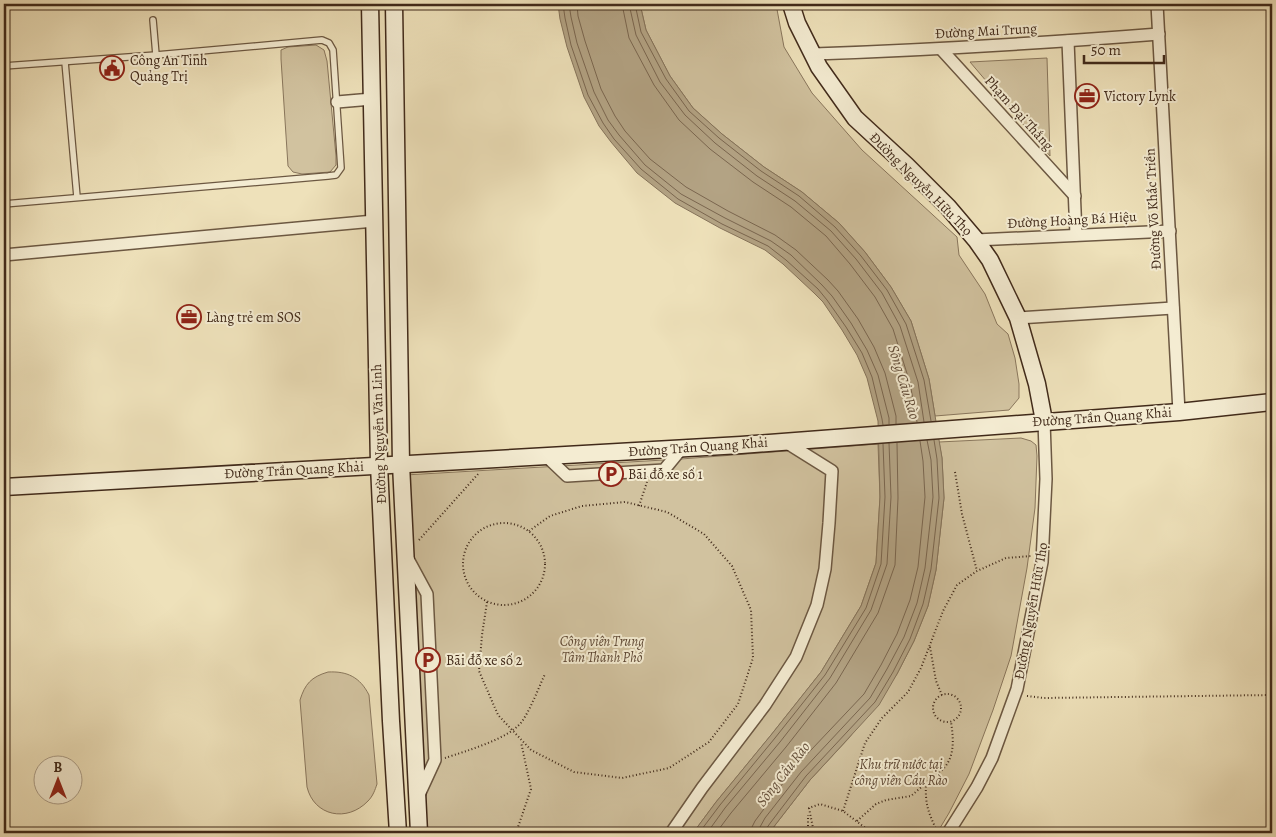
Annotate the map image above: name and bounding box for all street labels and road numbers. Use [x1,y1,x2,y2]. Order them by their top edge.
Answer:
street label: Đường Mai Trung [934,19,1038,43]
street label: Phạm Đại Thắng [980,72,1058,154]
street label: Đường Nguyễn Hữu Thọ [865,128,977,240]
street label: Đường Võ Khắc Triển [1140,147,1166,270]
street label: Đường Hoàng Bá Hiệu [1007,207,1138,233]
street label: Đường Nguyễn Văn Linh [367,363,391,504]
street label: Đường Trần Quang Khải [1032,403,1172,431]
street label: Đường Trần Quang Khải [628,433,768,461]
street label: Đường Trần Quang Khải [224,457,364,483]
street label: Đường Nguyễn Hữu Thọ [1010,541,1052,681]

